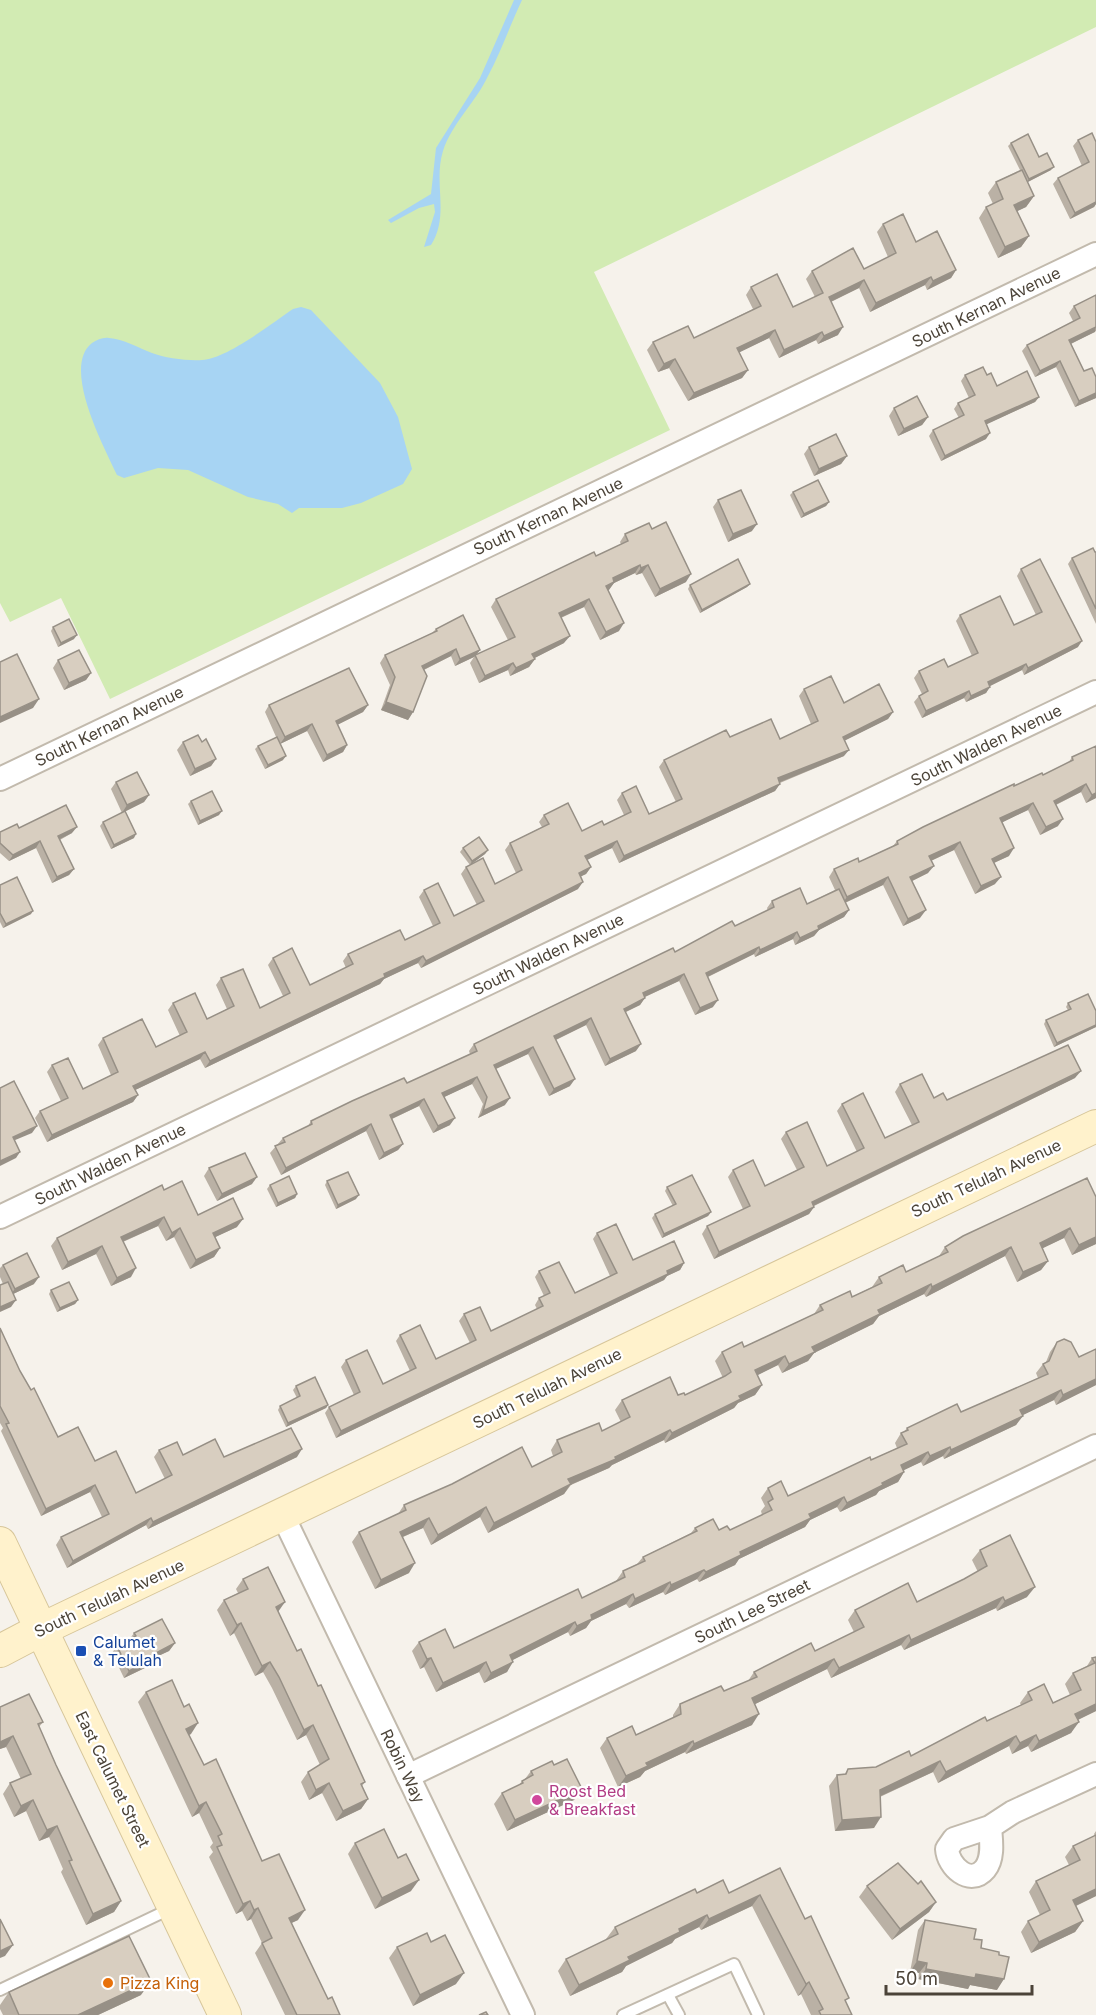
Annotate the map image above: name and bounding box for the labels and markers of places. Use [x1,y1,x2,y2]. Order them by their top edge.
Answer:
place label: Calumet & Telulah [93,1632,162,1670]
marker: Calumet & Telulah [74,1644,88,1658]
place label: Roost Bed & Breakfast [549,1781,636,1819]
marker: Roost Bed & Breakfast [530,1793,544,1807]
place label: Pizza King [120,1973,199,1993]
marker: Pizza King [101,1976,115,1990]

